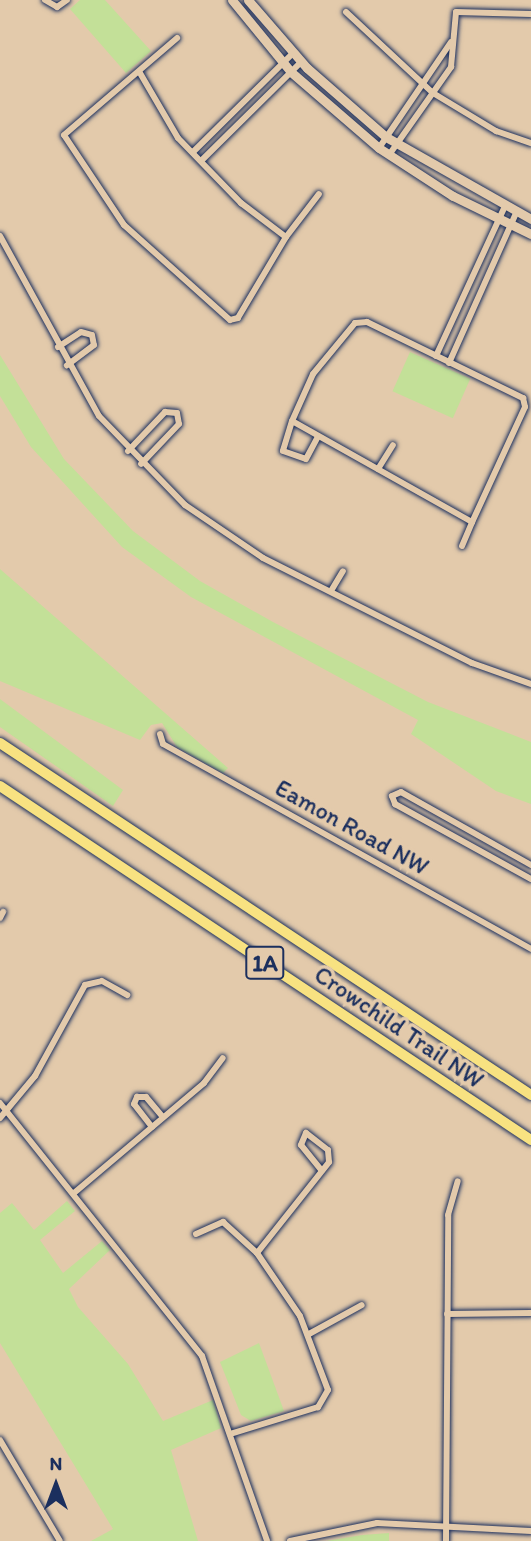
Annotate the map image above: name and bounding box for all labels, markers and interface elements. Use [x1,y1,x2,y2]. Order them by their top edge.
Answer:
street label: Eamon Road NW [271,773,433,881]
road number: 1A [244,944,286,982]
street label: Crowchild Trail NW [309,960,489,1094]
north arrow [21,1450,91,1520]
text: N [50,1452,62,1475]

